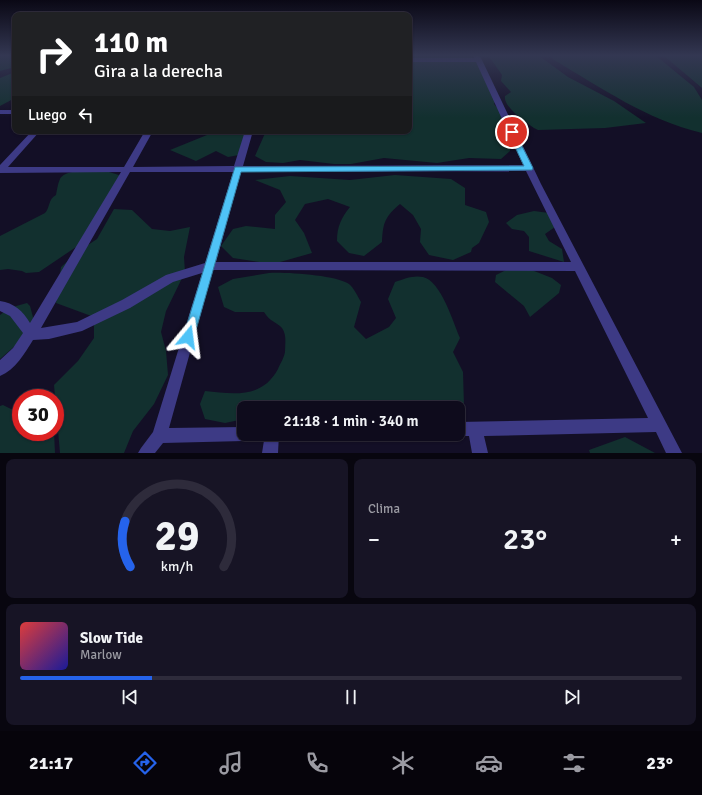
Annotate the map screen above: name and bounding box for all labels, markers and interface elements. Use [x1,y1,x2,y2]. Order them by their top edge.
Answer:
text: 110 m [94,26,168,60]
icon: right [28,28,80,80]
text: Gira a la derecha [94,60,223,82]
icon: left [75,104,97,126]
text: Luego [28,106,67,124]
pin [495,115,529,149]
icon: arrive [501,121,523,143]
position arrow [167,316,209,358]
speed limit sign: 30 [12,389,64,441]
text: 21:18 · 1 min · 340 m [284,412,418,430]
text: Clima [368,501,400,517]
text: 29 [155,510,199,561]
text: 23° [503,521,547,558]
text: − [368,526,380,553]
text: + [670,526,682,553]
text: km/h [161,557,193,574]
text: Slow Tide [80,629,143,647]
text: Marlow [80,647,122,663]
icon: previous [119,686,141,708]
icon: pause [340,686,362,708]
icon: next [561,686,583,708]
icon: directions [131,749,159,777]
icon: music [217,749,245,777]
icon: phone [303,749,331,777]
icon: climate [389,749,417,777]
icon: car [475,749,503,777]
icon: filters [560,749,588,777]
text: 21:17 [29,752,73,774]
text: 23° [646,752,673,774]

